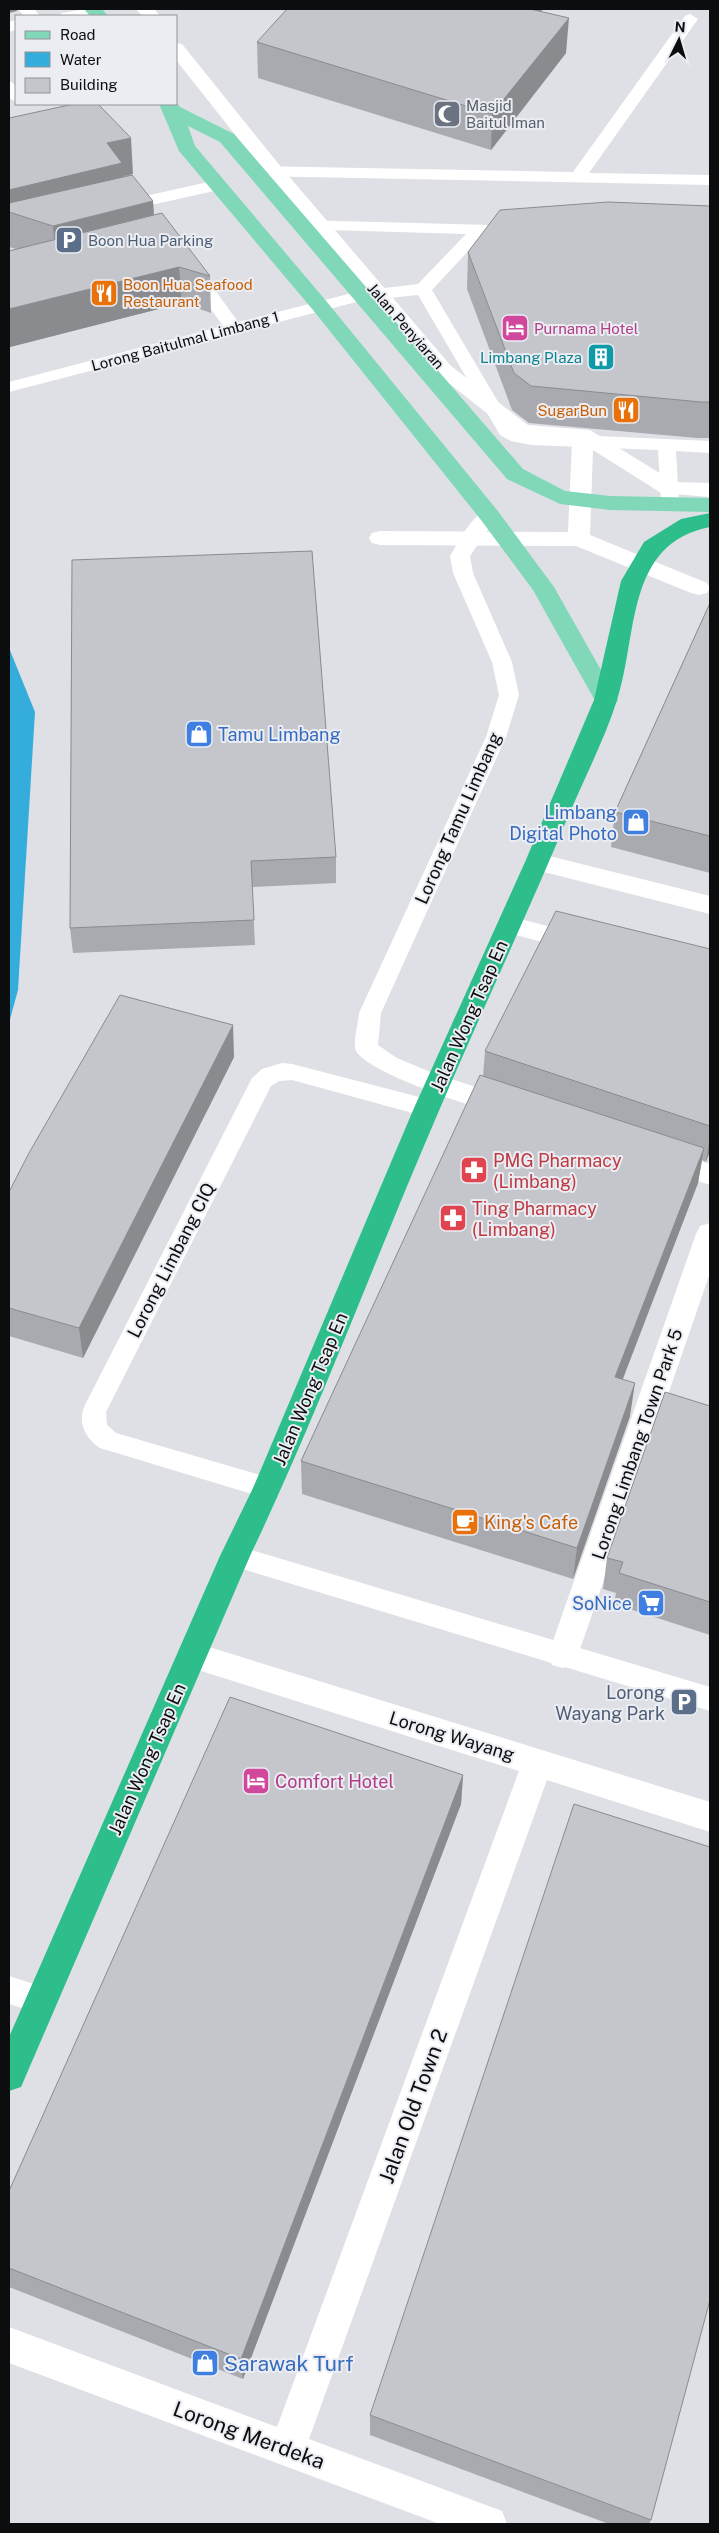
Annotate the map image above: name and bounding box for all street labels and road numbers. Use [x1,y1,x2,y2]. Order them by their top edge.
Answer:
street label: Jalan Penyiaran [364,280,448,372]
street label: Lorong Baitulmal Limbang 1 [89,308,281,374]
street label: Lorong Tamu Limbang [411,729,505,907]
street label: Jalan Wong Tsap En [426,937,512,1095]
street label: Lorong Limbang CIQ [123,1179,219,1341]
street label: Jalan Wong Tsap En [268,1309,352,1469]
street label: Lorong Limbang Town Park 5 [588,1326,686,1562]
street label: Jalan Wong Tsap En [104,1680,190,1838]
street label: Lorong Wayang [387,1707,517,1765]
street label: Jalan Old Town 2 [373,2025,453,2187]
street label: Lorong Merdeka [170,2396,328,2474]

